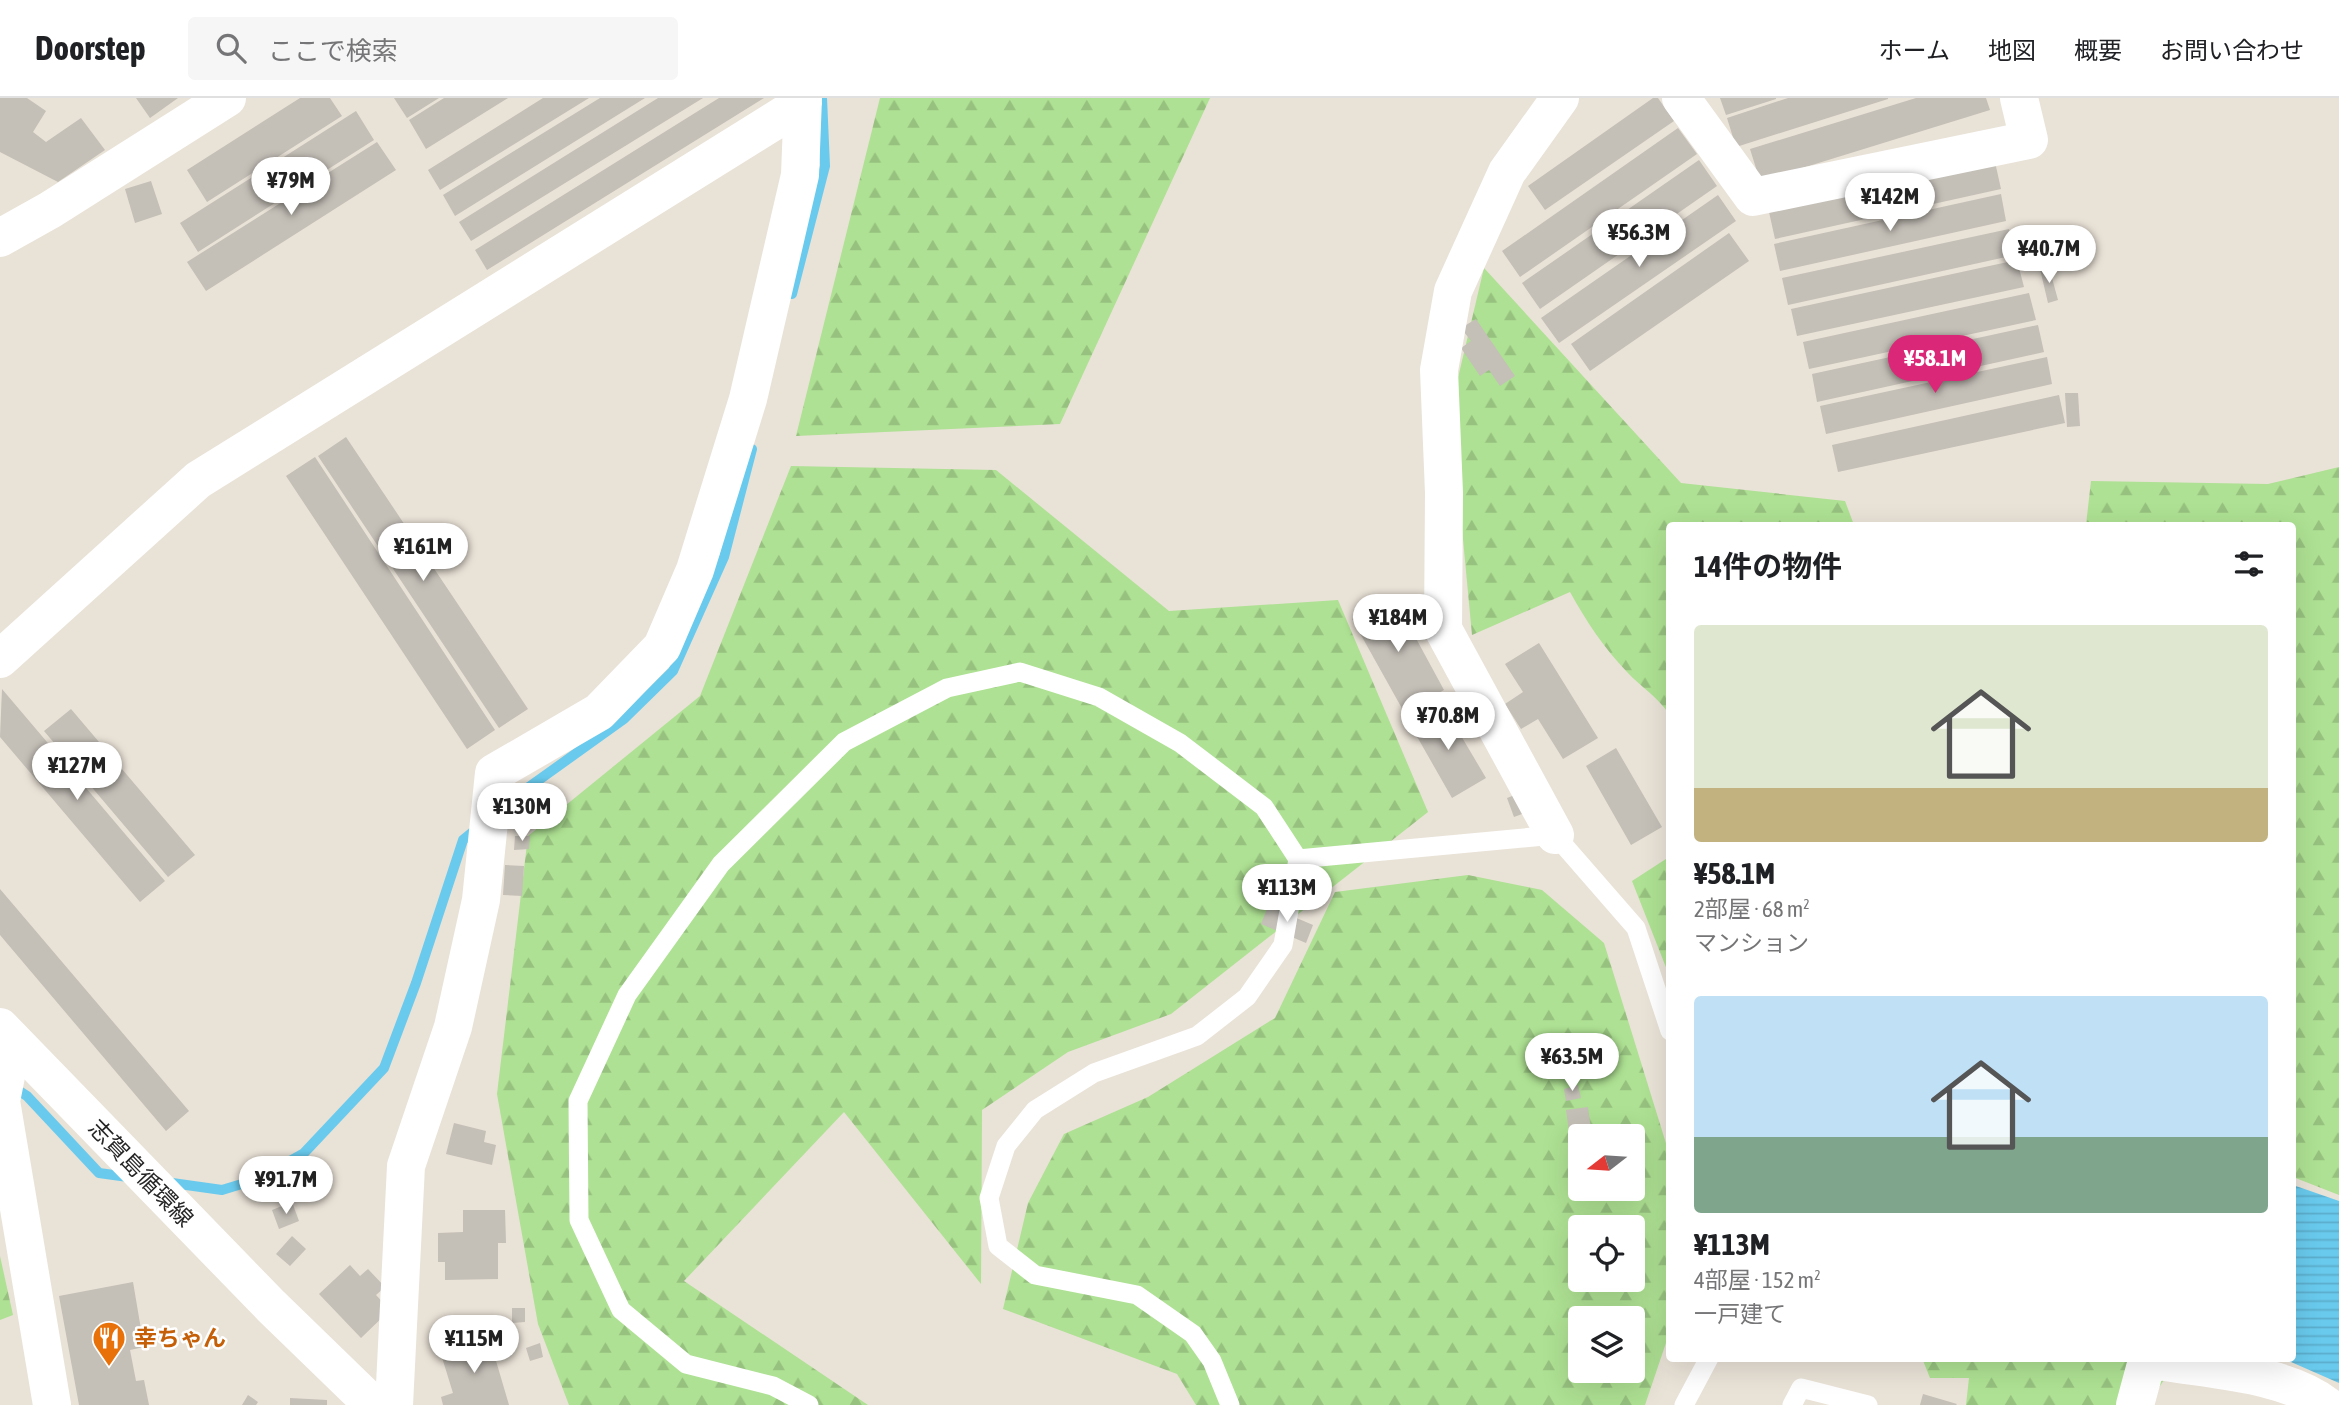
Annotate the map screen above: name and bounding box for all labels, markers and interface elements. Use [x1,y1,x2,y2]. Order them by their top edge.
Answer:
search box [188,17,678,80]
text: Doorstep [35,29,146,67]
icon: search [212,29,250,67]
text: ここで検索 [268,36,398,66]
text: ホーム [1879,37,1950,64]
text: 地図 [1988,37,2036,64]
text: 概要 [2074,37,2122,64]
text: お問い合わせ [2160,37,2304,64]
pin: ¥79M [250,158,332,217]
text: ¥79M [267,167,315,193]
pin: ¥142M [1841,174,1939,233]
text: ¥142M [1861,183,1919,209]
pin: ¥56.3M [1582,209,1696,269]
text: ¥56.3M [1608,219,1670,245]
pin: ¥40.7M [1992,226,2106,285]
text: ¥40.7M [2018,235,2080,261]
pin: ¥58.1M [1878,336,1992,395]
text: ¥58.1M [1904,345,1966,371]
pin: ¥161M [374,524,472,583]
text: ¥161M [394,533,452,559]
icon: filters [2230,545,2268,583]
text: 14件の物件 [1694,549,1842,583]
pin: ¥184M [1349,594,1447,654]
text: ¥184M [1369,604,1427,630]
icon: home [1918,671,2044,797]
pin: ¥70.8M [1391,692,1505,752]
text: ¥70.8M [1417,702,1479,728]
pin: ¥127M [28,742,126,802]
text: ¥127M [48,752,106,778]
pin: ¥130M [473,784,571,843]
text: ¥130M [493,793,551,819]
text: ¥58.1M [1694,856,1775,890]
pin: ¥113M [1238,864,1336,924]
text: ¥113M [1258,874,1316,900]
text: 2部屋 · 68 m² [1694,896,1810,922]
text: マンション [1694,930,1809,956]
pin: ¥63.5M [1515,1034,1629,1093]
icon: home [1918,1042,2044,1168]
text: ¥63.5M [1541,1043,1603,1069]
street label: 志賀島循環線 [84,1114,198,1232]
north arrow [1568,1124,1645,1200]
map controls [1568,1124,1645,1383]
pin: ¥91.7M [229,1156,343,1216]
text: ¥91.7M [255,1166,317,1192]
button: locate [1568,1215,1645,1292]
text: ¥113M [1694,1227,1770,1261]
text: 4部屋 · 152 m² [1694,1267,1821,1293]
text: 一戸建て [1694,1301,1786,1327]
button: layers [1568,1306,1645,1383]
pin: ¥115M [425,1316,523,1375]
restaurant icon: 幸ちゃん [90,1319,128,1368]
place label: 幸ちゃん [134,1325,226,1351]
text: ¥115M [445,1325,503,1351]

